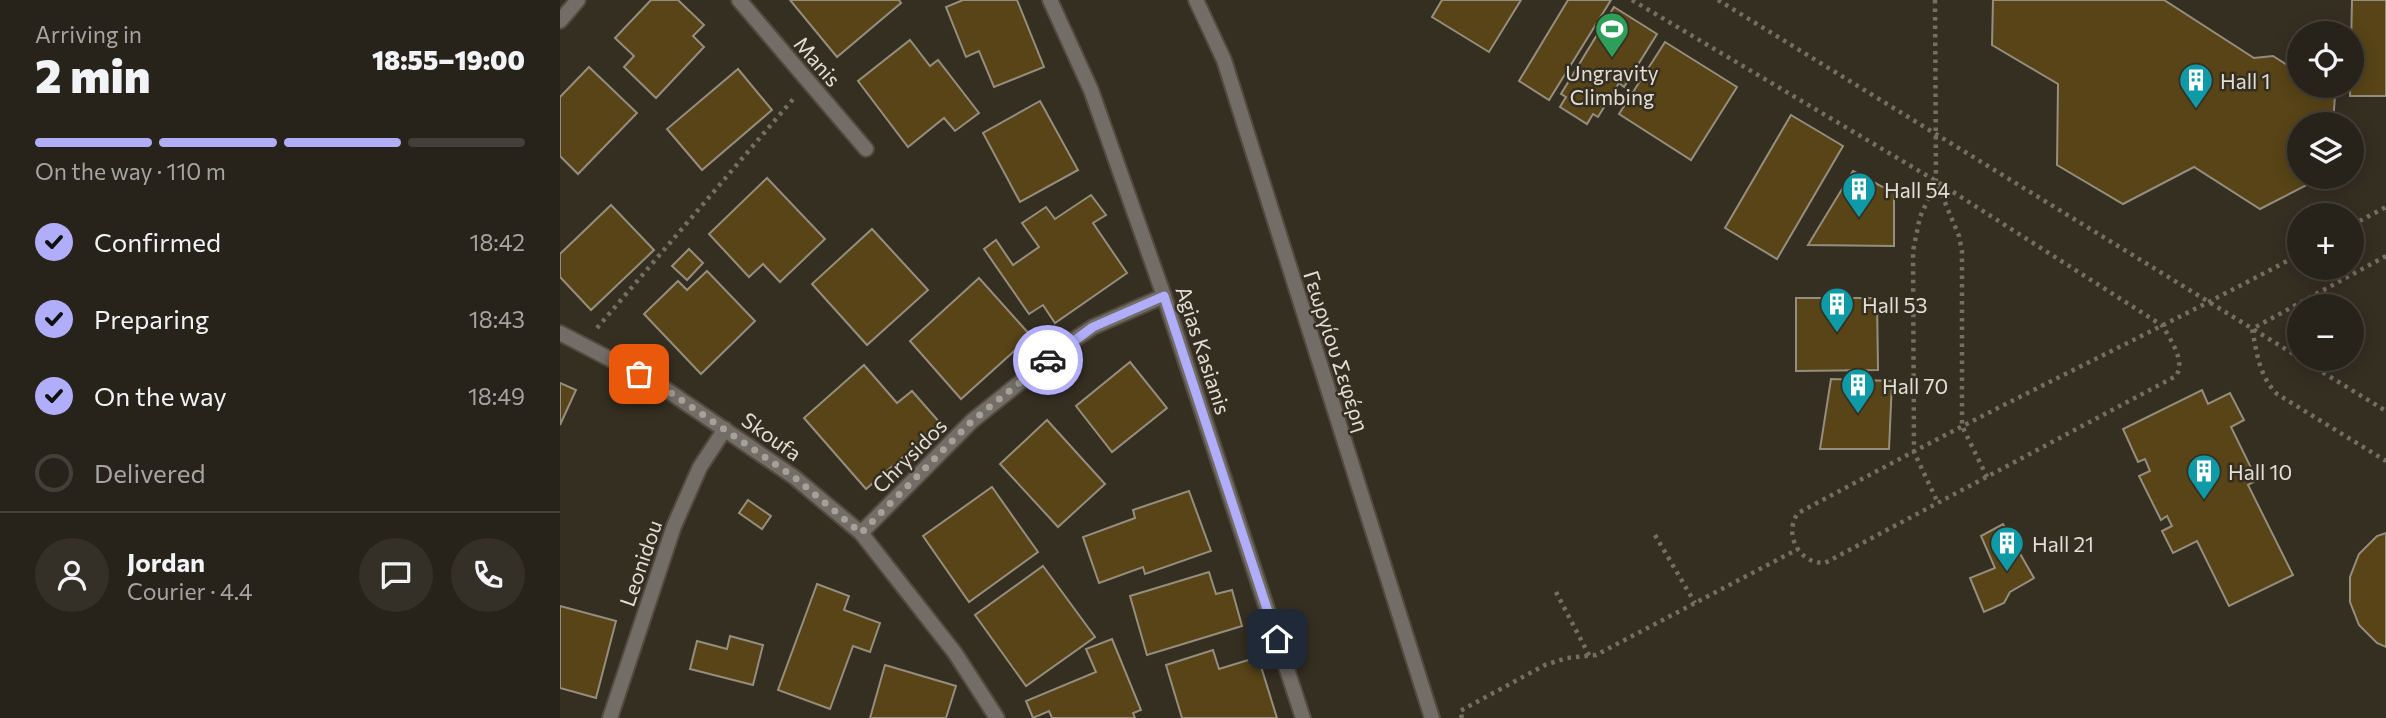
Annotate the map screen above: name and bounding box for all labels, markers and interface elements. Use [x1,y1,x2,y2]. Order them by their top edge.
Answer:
sports icon: Ungravity Climbing [1593,10,1631,59]
text: Arriving in [35,20,142,48]
map controls [2287,21,2364,371]
button: locate [2287,21,2364,98]
street label: Manis [790,31,846,91]
text: 18:55–19:00 [372,44,525,75]
text: 2 min [35,46,151,102]
place label: Ungravity Climbing [1565,60,1659,109]
building icon: Hall 1 [2177,61,2215,110]
place label: Hall 1 [2220,68,2270,93]
button: layers [2287,112,2364,189]
text: On the way · 110 m [35,157,226,185]
building icon: Hall 54 [1840,170,1878,219]
place label: Hall 54 [1884,177,1950,202]
button: + [2287,203,2364,280]
icon: check [35,223,73,261]
text: Confirmed [94,226,221,257]
text: 18:42 [470,228,525,256]
street label: Γεωργίου Σεφέρη [1299,267,1375,435]
street label: Agias Kasianis [1172,283,1236,417]
building icon: Hall 53 [1818,285,1856,334]
place label: Hall 53 [1862,292,1927,317]
button: − [2287,294,2364,371]
icon: check [35,300,73,338]
text: Preparing [94,303,209,334]
text: 18:43 [469,305,525,333]
courier [1013,325,1083,395]
icon: car [1029,341,1067,379]
pin [609,344,669,404]
icon: bag [620,355,658,393]
building icon: Hall 70 [1839,366,1877,415]
place label: Hall 70 [1882,373,1948,398]
icon: check [35,377,73,415]
text: On the way [94,380,227,411]
text: 18:49 [468,382,525,410]
street label: Skoufa [738,407,806,465]
street label: Chrysidos [867,413,951,497]
building icon: Hall 10 [2185,452,2223,501]
text: Delivered [94,457,205,488]
place label: Hall 10 [2228,459,2292,484]
street label: Leonidou [614,517,666,609]
building icon: Hall 21 [1988,524,2026,573]
place label: Hall 21 [2032,531,2094,556]
button: person [35,538,109,612]
button: chat [359,538,433,612]
button: phone [451,538,525,612]
text: Jordan [127,546,205,577]
text: Courier · 4.4 [127,577,253,605]
pin [1247,609,1307,669]
icon: home [1258,620,1296,658]

